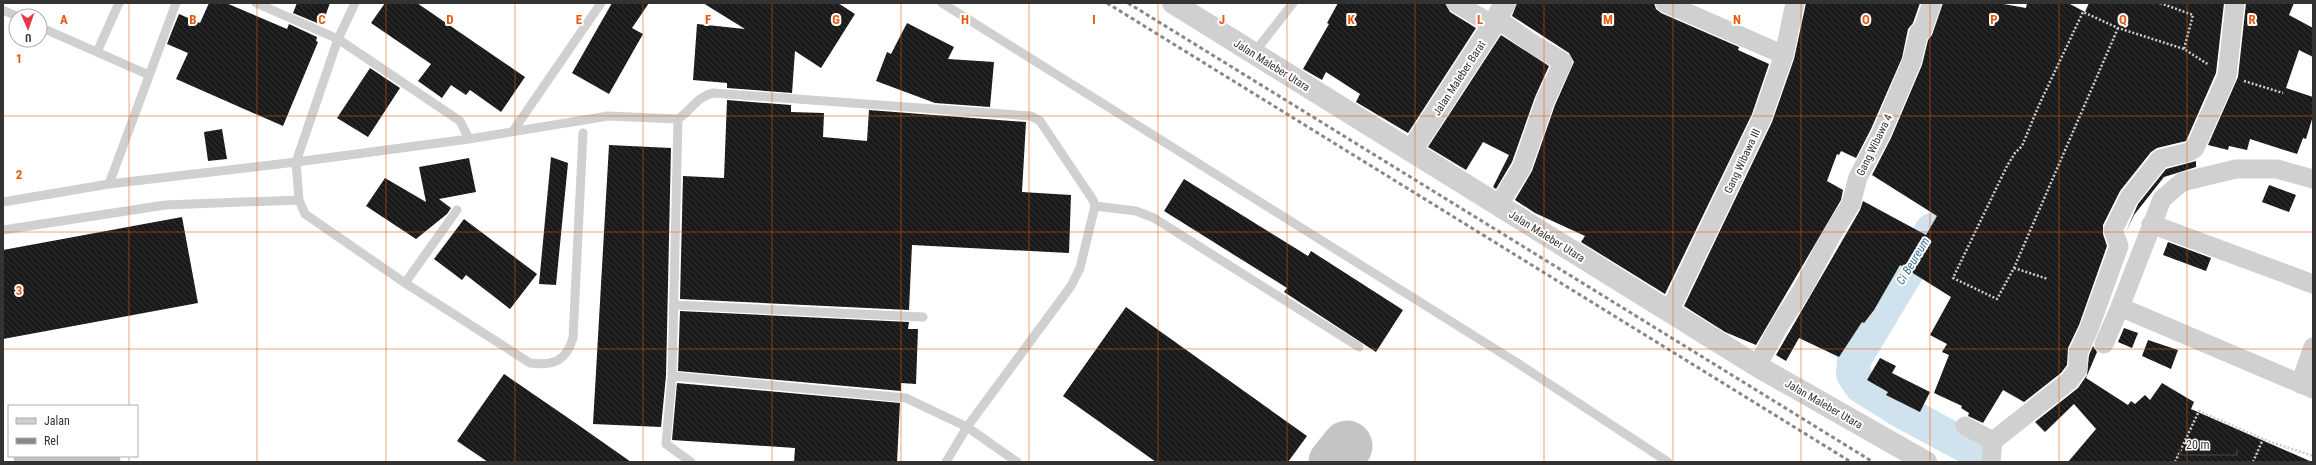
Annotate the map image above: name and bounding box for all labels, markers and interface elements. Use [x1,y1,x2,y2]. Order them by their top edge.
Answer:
north arrow [8,8,48,48]
text: A [60,12,68,27]
text: B [189,12,197,27]
text: C [318,12,326,27]
text: D [446,12,454,27]
text: E [576,12,583,27]
text: F [705,12,711,27]
text: G [832,12,840,27]
text: H [961,12,969,27]
text: I [1092,12,1096,27]
text: J [1219,12,1225,27]
text: K [1347,12,1355,27]
text: L [1477,12,1483,27]
text: M [1603,12,1613,27]
text: N [1733,12,1741,27]
text: O [1862,12,1870,27]
text: P [1990,12,1998,27]
text: Q [2119,12,2127,27]
text: R [2248,12,2256,27]
text: U [25,31,32,44]
street label: Jalan Maleber Utara [1231,37,1312,94]
street label: Jalan Maleber Barat [1430,38,1489,118]
text: 1 [16,51,22,66]
street label: Gang Wibawa 4 [1854,112,1895,178]
street label: Gang Wibawa III [1722,127,1763,196]
text: 2 [16,167,23,182]
street label: Jalan Maleber Utara [1506,208,1587,265]
water label: Ci Beureum [1893,235,1933,287]
text: 3 [16,283,22,298]
street label: Jalan Maleber Utara [1783,377,1865,432]
legend [8,405,138,457]
text: Jalan [44,414,70,428]
scale bar [2180,431,2237,457]
text: Rel [44,434,59,448]
text: 20 m [2186,438,2210,452]

